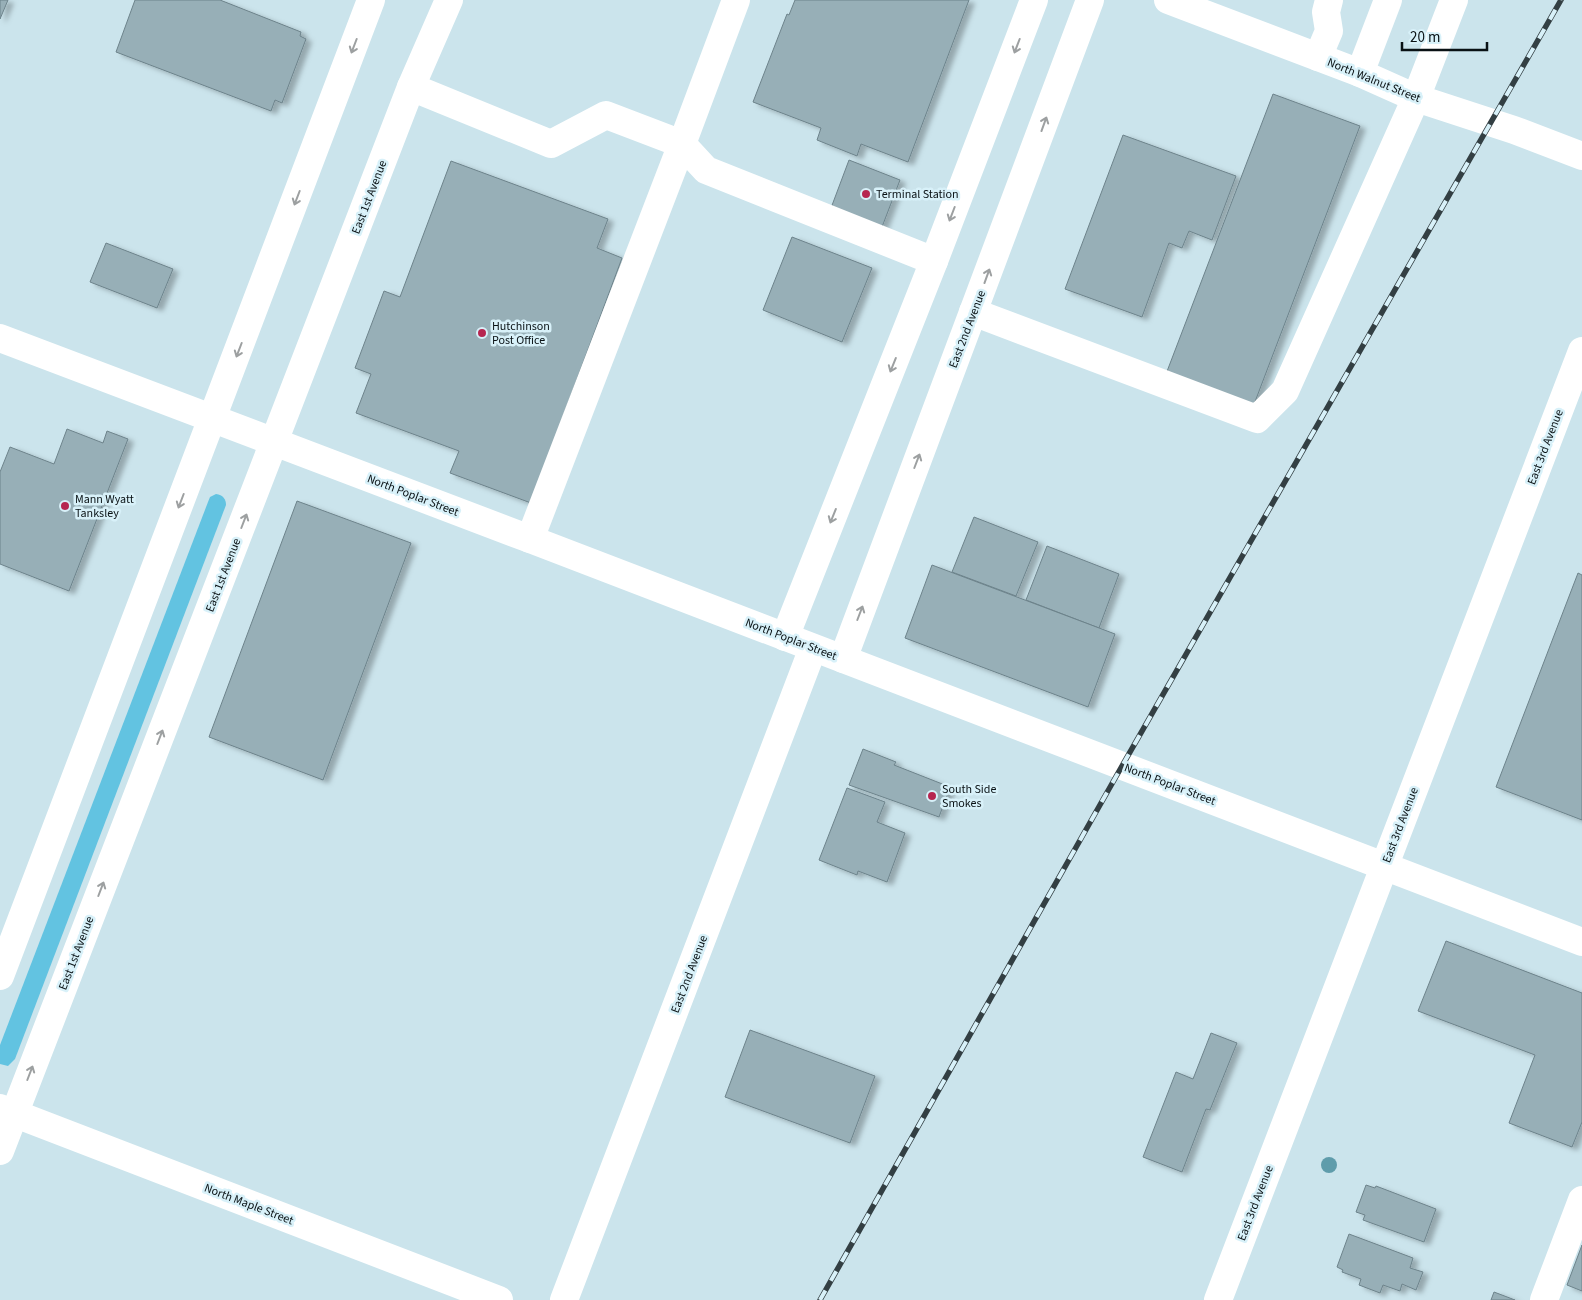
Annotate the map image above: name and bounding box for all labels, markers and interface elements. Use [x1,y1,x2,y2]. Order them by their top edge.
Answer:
scale bar [1402,20,1487,52]
text: 20 m [1410,27,1440,48]
one-way arrow [349,37,358,53]
one-way arrow [1012,37,1021,53]
street label: North Walnut Street [1325,54,1423,107]
one-way arrow [1039,117,1049,132]
street label: East 1st Avenue [348,158,391,237]
place label: Terminal Station [876,186,959,203]
marker: Terminal Station [860,188,872,200]
one-way arrow [292,189,301,205]
one-way arrow [947,206,956,221]
one-way arrow [983,269,992,284]
street label: East 2nd Avenue [945,288,990,371]
place label: Hutchinson Post Office [492,318,550,349]
marker: Hutchinson Post Office [476,327,488,339]
one-way arrow [234,341,243,357]
one-way arrow [888,357,897,372]
street label: East 3rd Avenue [1523,407,1568,487]
one-way arrow [913,454,922,469]
street label: North Poplar Street [365,470,461,521]
place label: Mann Wyatt Tanksley [75,491,134,522]
one-way arrow [176,494,185,509]
marker: Mann Wyatt Tanksley [59,500,71,512]
one-way arrow [828,508,838,523]
one-way arrow [240,513,249,528]
street label: East 1st Avenue [202,536,245,615]
one-way arrow [856,606,865,621]
street label: North Poplar Street [743,614,839,665]
one-way arrow [156,730,165,746]
street label: North Poplar Street [1122,759,1218,810]
place label: South Side Smokes [942,781,996,812]
street label: East 3rd Avenue [1378,785,1423,865]
marker: South Side Smokes [926,790,938,802]
one-way arrow [97,882,106,897]
street label: East 1st Avenue [55,914,98,993]
street label: East 2nd Avenue [667,933,712,1016]
one-way arrow [26,1066,35,1081]
street label: East 3rd Avenue [1233,1163,1278,1243]
street label: North Maple Street [202,1180,296,1229]

